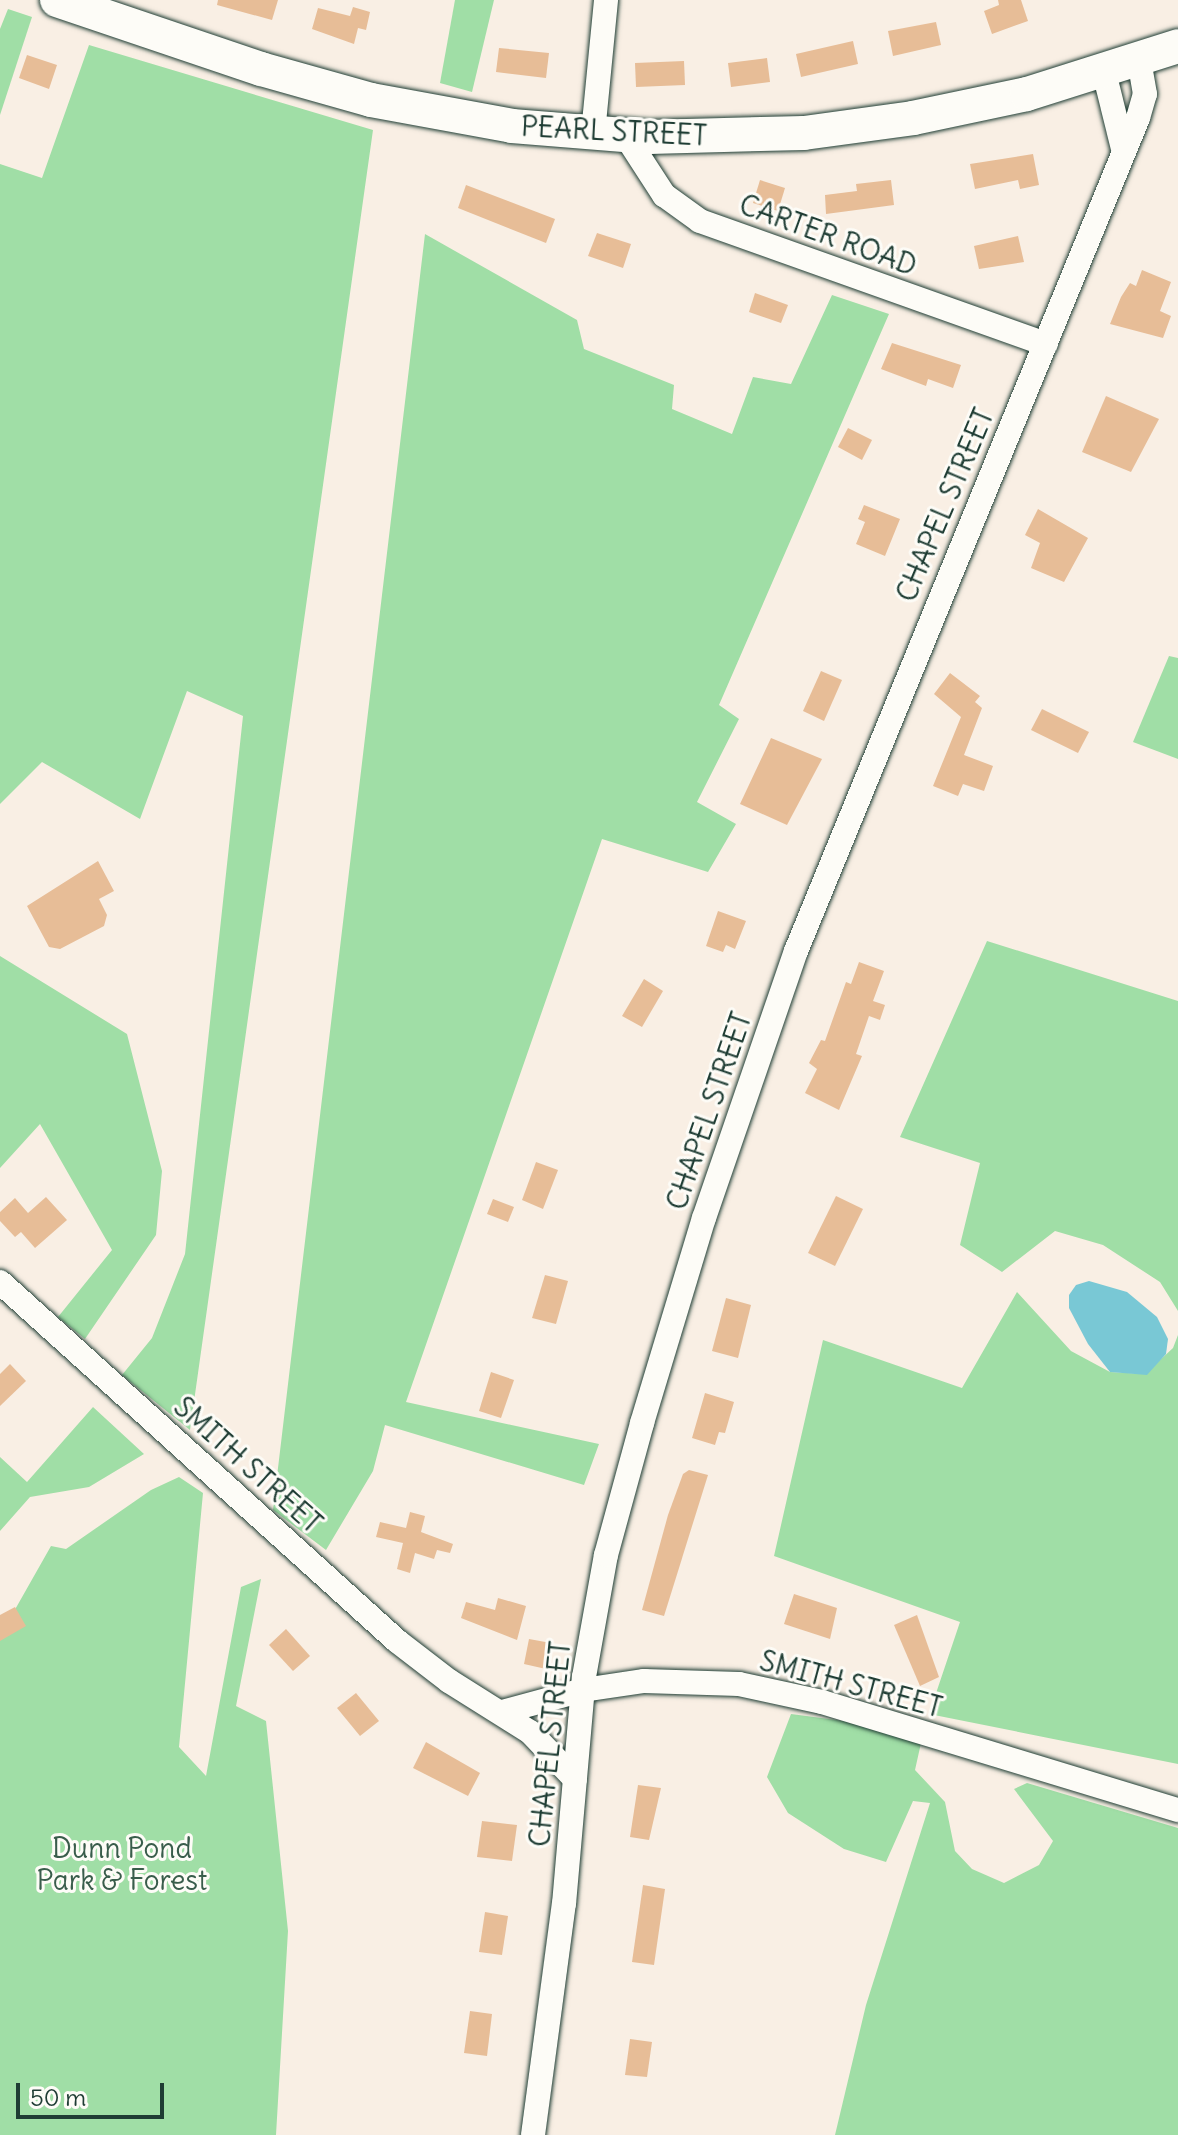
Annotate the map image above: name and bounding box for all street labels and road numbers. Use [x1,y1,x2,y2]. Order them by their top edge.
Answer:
street label: PEARL STREET [520,109,708,153]
street label: CARTER ROAD [735,187,921,283]
street label: CHAPEL STREET [889,403,1001,607]
street label: CHAPEL STREET [659,1008,759,1214]
street label: SMITH STREET [167,1390,329,1540]
street label: CHAPEL STREET [522,1639,578,1849]
street label: SMITH STREET [756,1644,946,1724]

